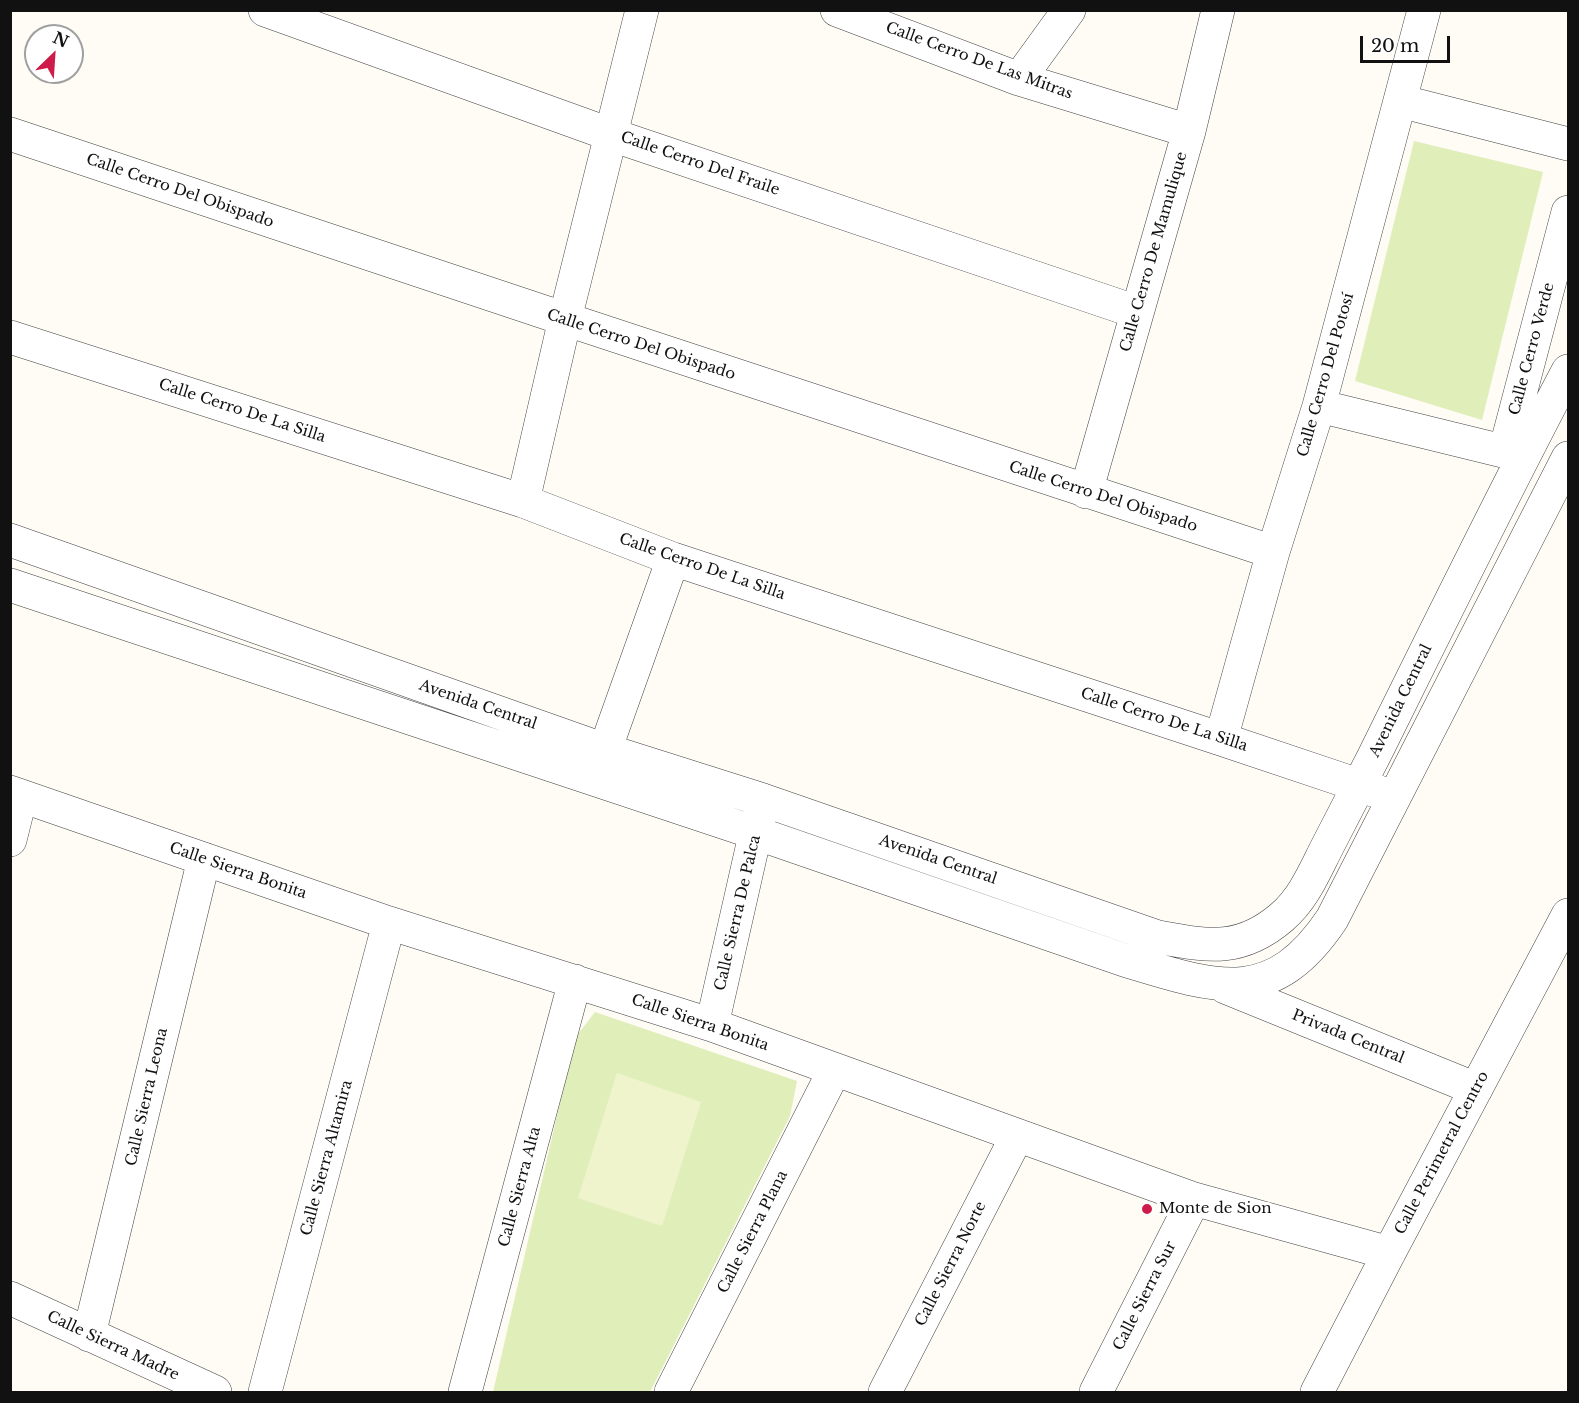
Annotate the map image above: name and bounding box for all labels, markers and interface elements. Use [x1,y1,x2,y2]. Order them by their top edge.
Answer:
street label: Calle Cerro De Las Mitras [883,19,1075,103]
north arrow [24,24,84,84]
scale bar [1363,24,1453,62]
text: N [50,27,72,52]
text: 20 m [1371,35,1419,57]
street label: Calle Cerro Del Fraile [618,128,782,200]
street label: Calle Cerro Del Obispado [84,150,276,232]
street label: Calle Cerro De Mamulique [1117,150,1191,354]
street label: Calle Cerro Verde [1506,281,1558,417]
street label: Calle Cerro Del Potosí [1294,291,1358,459]
street label: Calle Cerro Del Obispado [544,306,738,384]
street label: Calle Cerro De La Silla [156,375,328,447]
street label: Calle Cerro Del Obispado [1006,458,1200,536]
street label: Calle Cerro De La Silla [617,530,787,604]
street label: Avenida Central [1366,642,1436,760]
street label: Avenida Central [417,676,539,734]
street label: Calle Cerro De La Silla [1078,684,1250,756]
street label: Avenida Central [877,831,999,889]
street label: Calle Sierra De Palca [711,833,765,993]
street label: Calle Sierra Bonita [167,839,309,903]
street label: Calle Sierra Bonita [629,991,771,1055]
street label: Privada Central [1289,1006,1407,1068]
street label: Calle Sierra Leona [122,1026,172,1168]
street label: Calle Perimetral Centro [1391,1068,1493,1238]
street label: Calle Sierra Altamira [298,1078,356,1238]
street label: Calle Sierra Alta [495,1125,545,1249]
street label: Calle Sierra Plana [714,1168,792,1296]
street label: Calle Sierra Norte [912,1199,990,1329]
place label: Monte de Sion [1159,1200,1272,1218]
marker: Monte de Sion [1140,1202,1154,1216]
street label: Calle Sierra Sur [1110,1238,1180,1354]
street label: Calle Sierra Madre [44,1307,182,1385]

